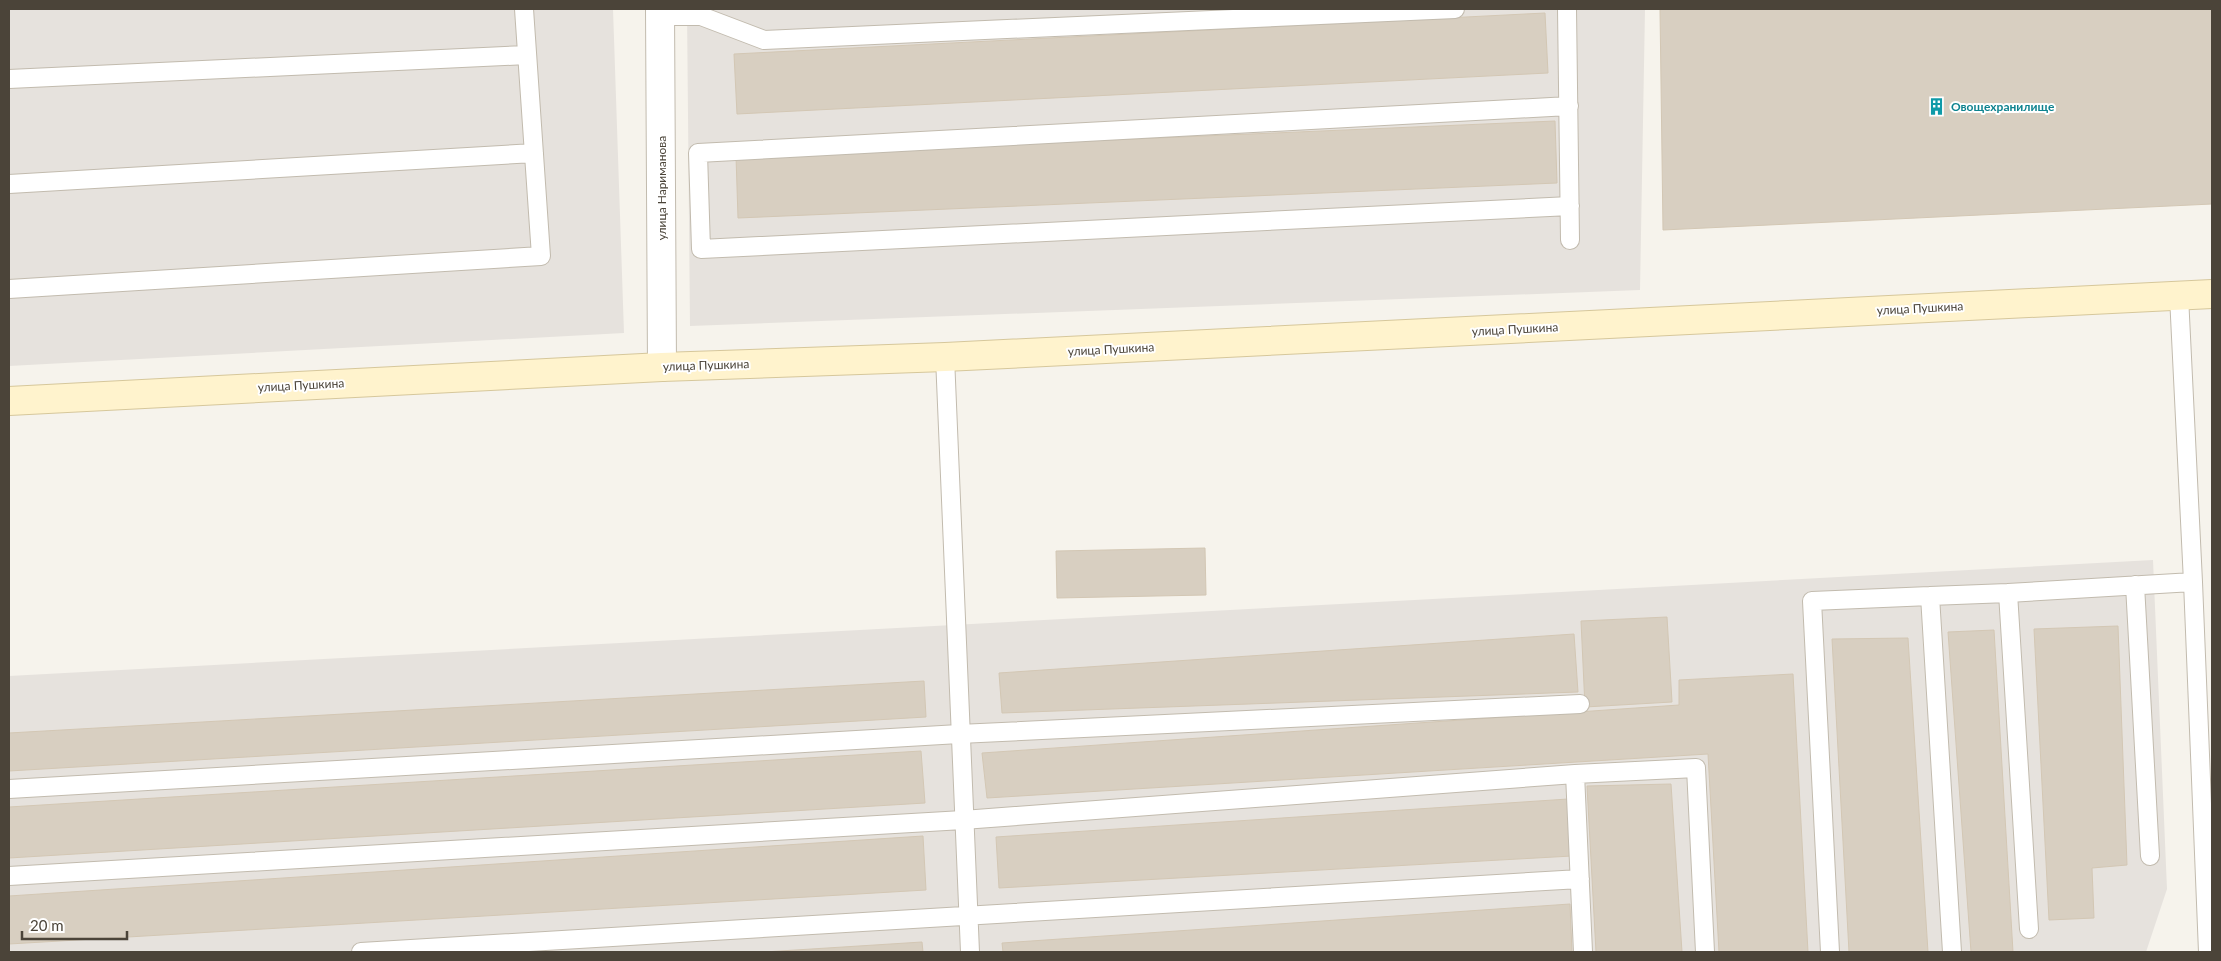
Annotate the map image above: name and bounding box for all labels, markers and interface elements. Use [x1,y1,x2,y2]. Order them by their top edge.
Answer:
building icon: Овощехранилище [1927,96,1947,116]
place label: Овощехранилище [1951,99,2055,114]
street label: улица Нариманова [654,136,669,240]
street label: улица Пушкина [1876,298,1964,318]
street label: улица Пушкина [1471,319,1559,339]
street label: улица Пушкина [1067,339,1155,359]
street label: улица Пушкина [663,356,749,374]
street label: улица Пушкина [257,375,345,395]
scale bar [22,908,128,940]
text: 20 m [30,916,64,934]

